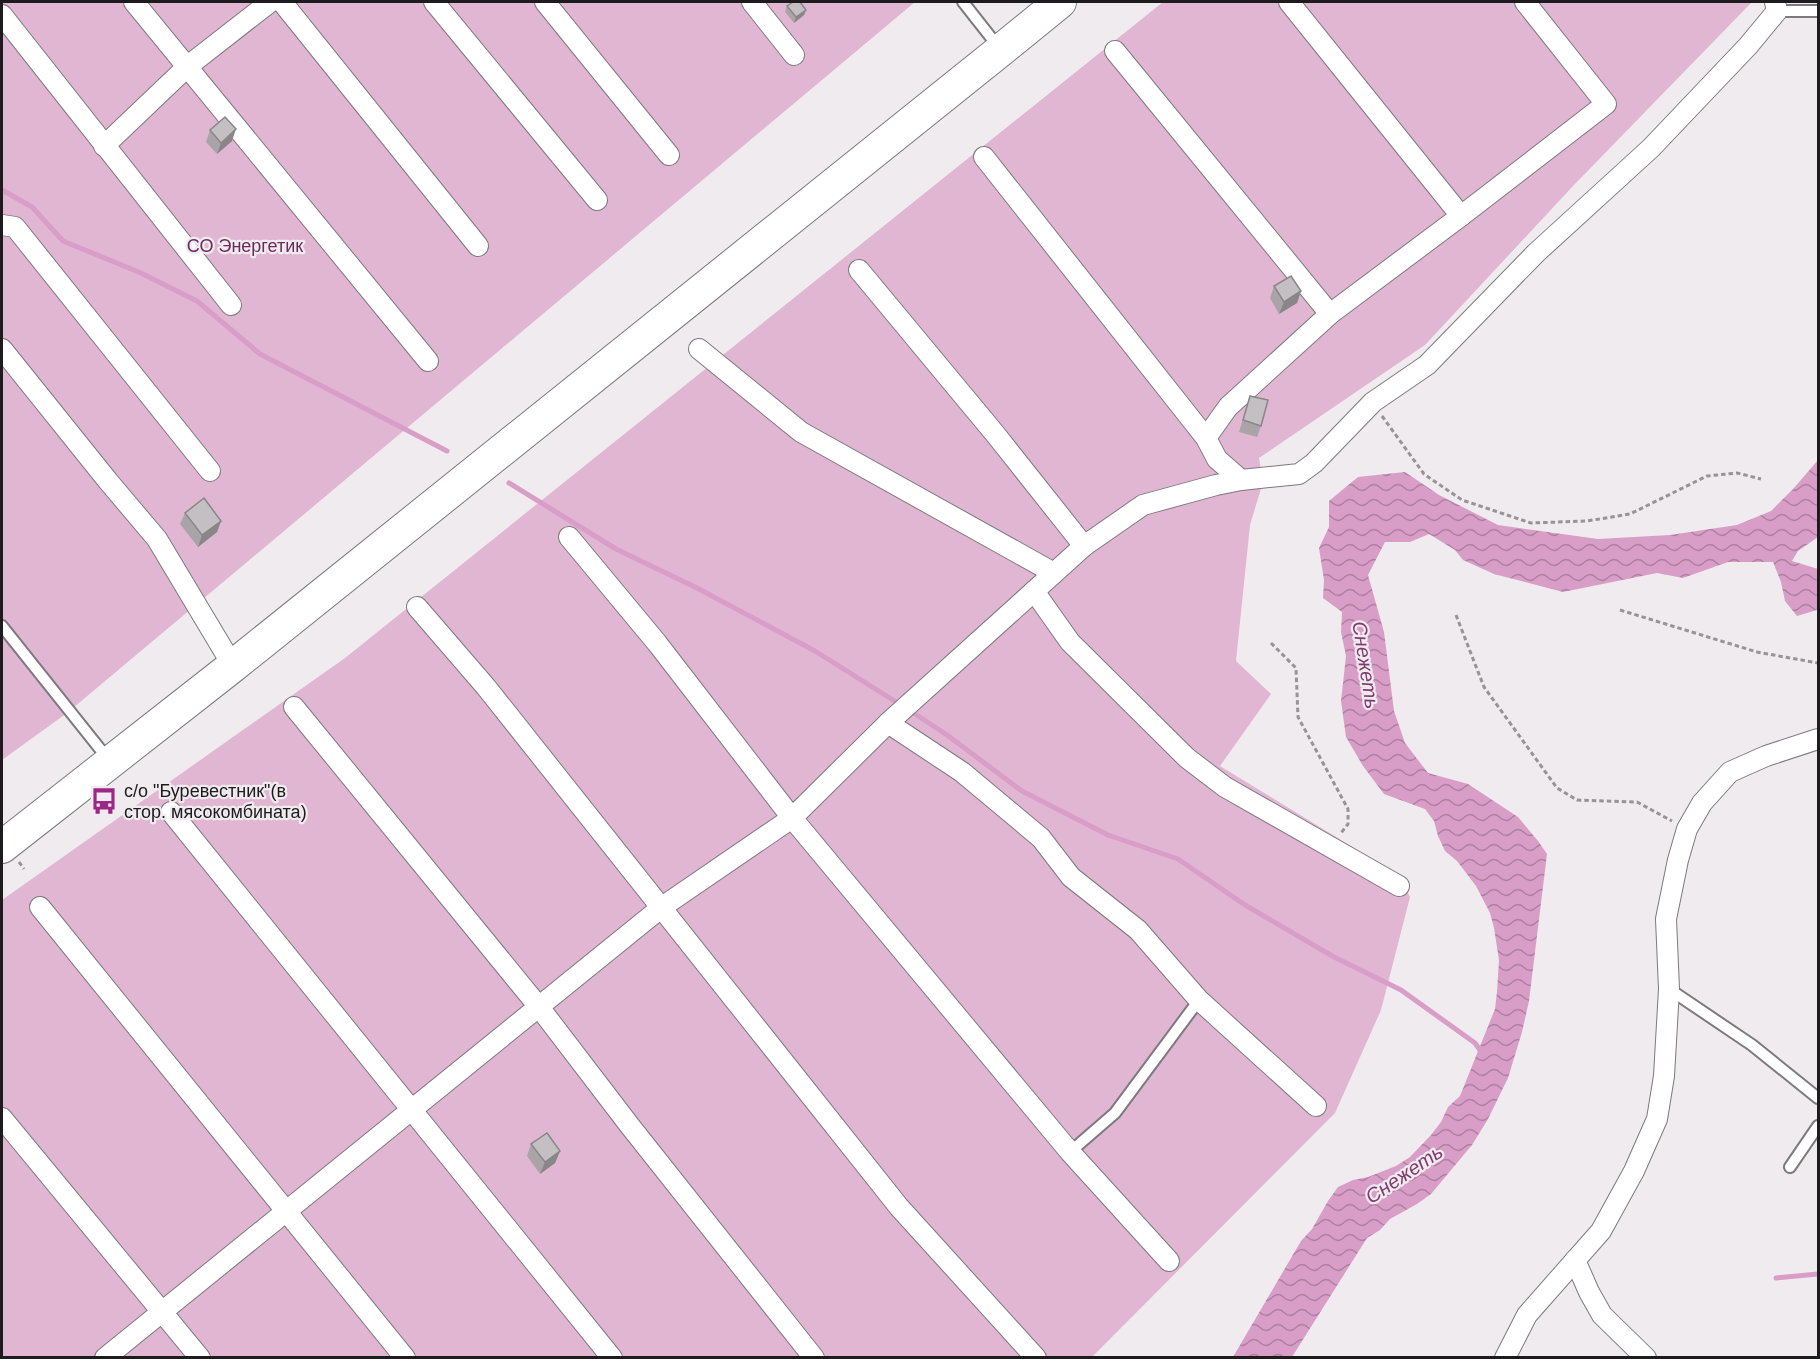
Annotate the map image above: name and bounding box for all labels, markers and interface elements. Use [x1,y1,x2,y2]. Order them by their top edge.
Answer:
park label: СО Энергетик [187,236,303,256]
water label: Снежеть [1348,620,1384,710]
place label: с/о "Буревестник"(в стор. мясокомбината) [124,781,307,822]
bus stop icon: с/о "Буревестник"(в стор. мясокомбината) [89,786,119,816]
water label: Снежеть [1361,1140,1447,1208]

